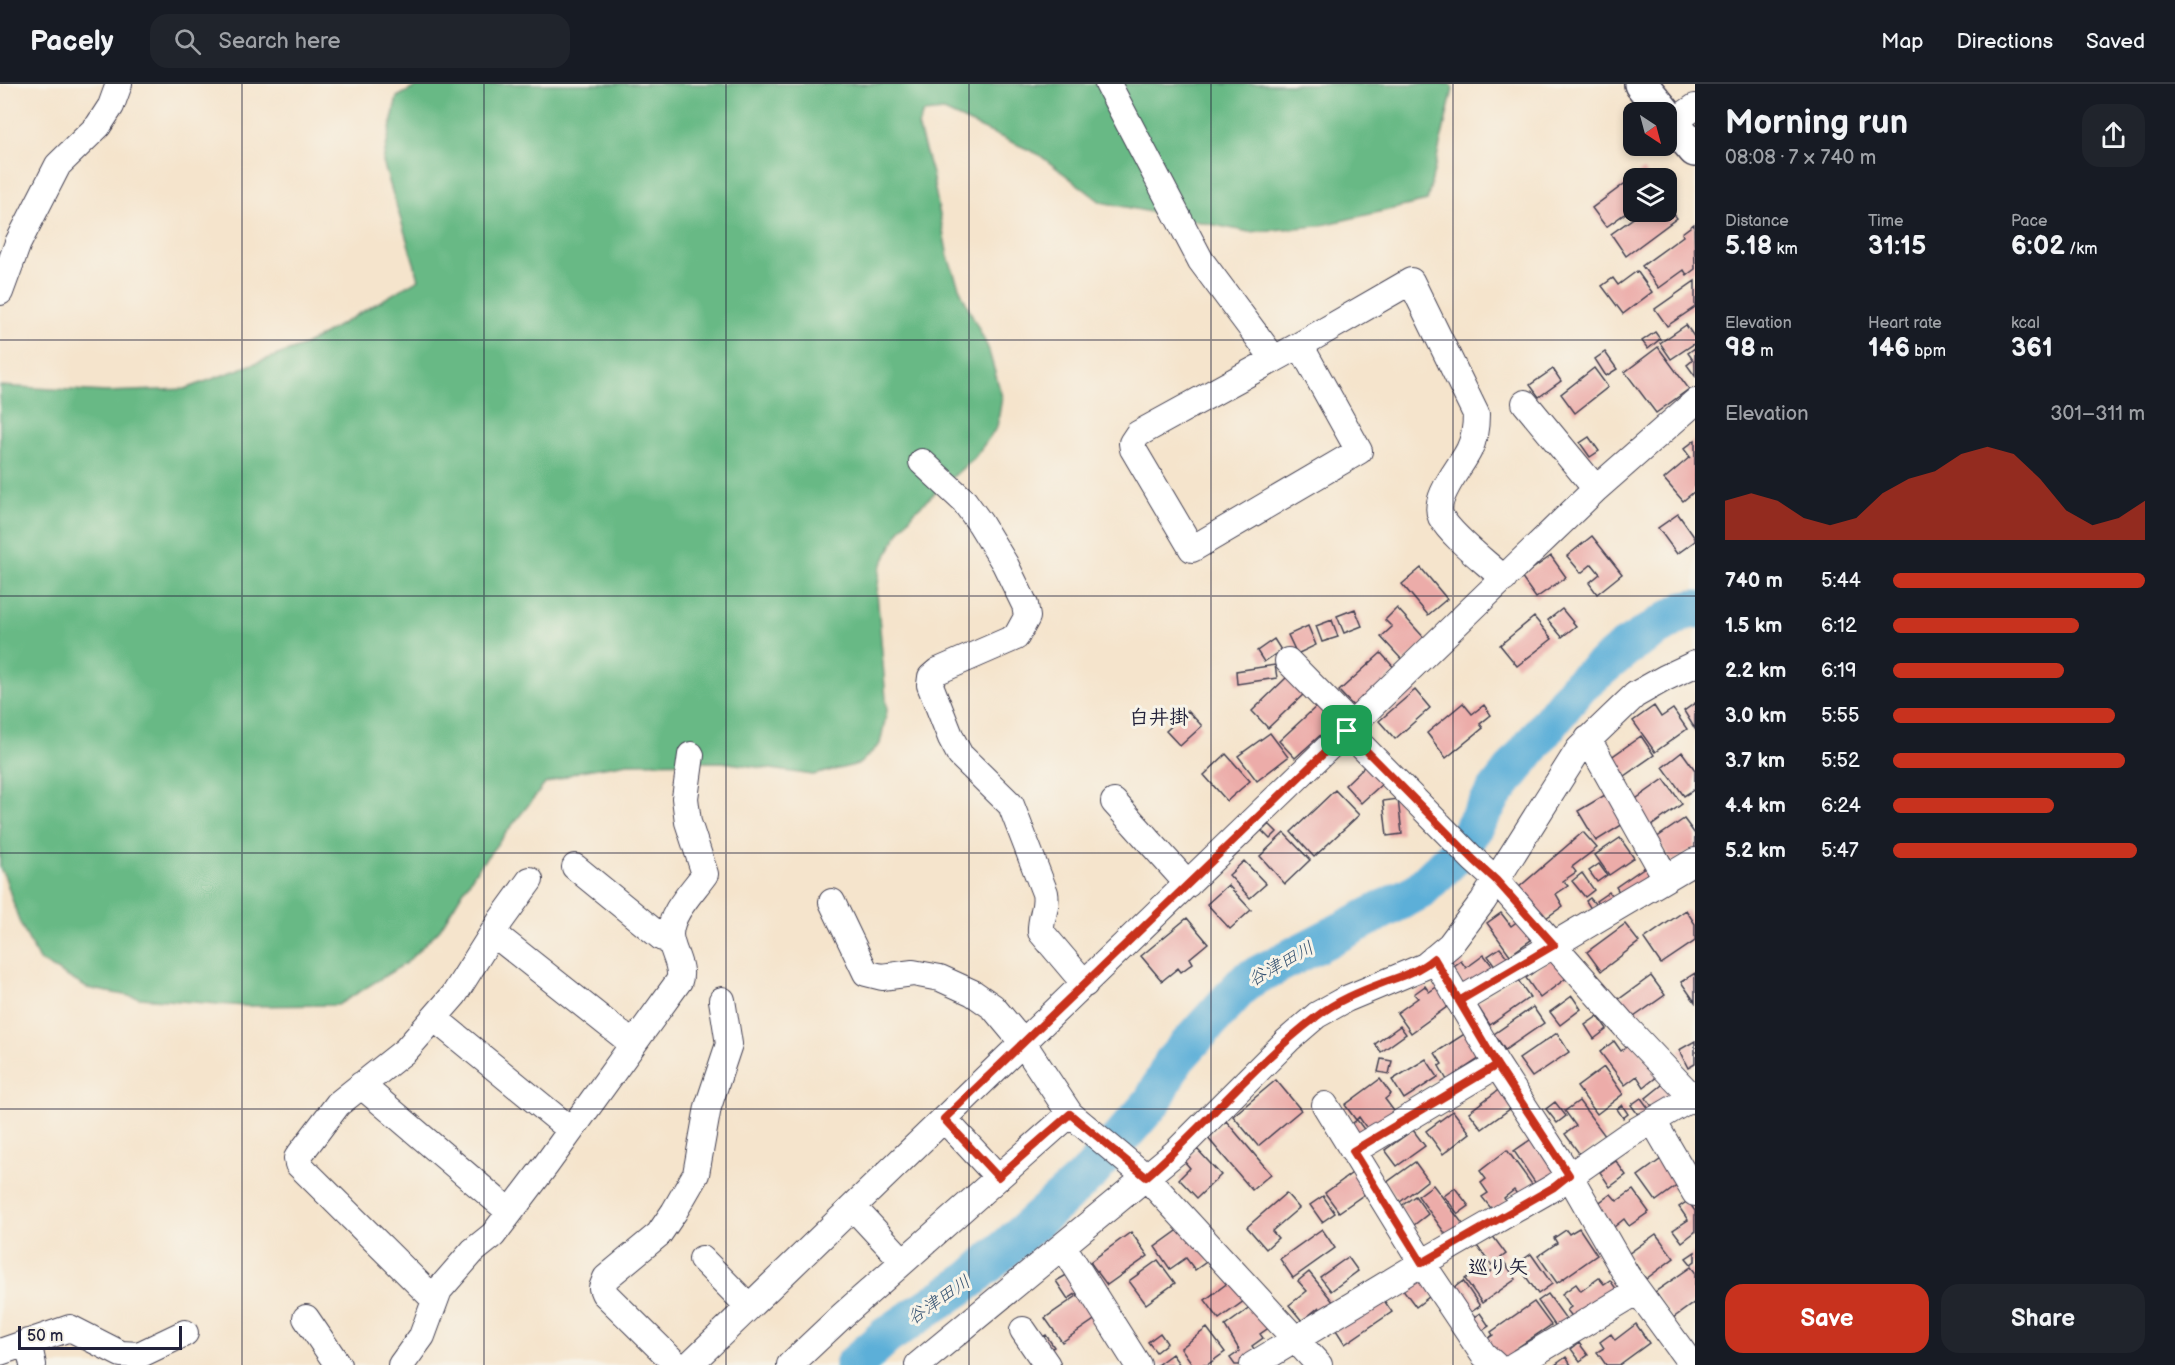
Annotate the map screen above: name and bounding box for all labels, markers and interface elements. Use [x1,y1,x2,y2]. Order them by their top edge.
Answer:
search box [150,14,570,68]
text: Pacely [30,25,114,58]
icon: search [171,25,204,58]
text: Search here [219,28,341,55]
text: Map [1881,29,1924,54]
text: Directions [1957,29,2053,54]
text: Saved [2086,29,2145,54]
north arrow [1623,102,1677,156]
map controls [1623,102,1677,222]
text: Morning run [1725,103,1908,143]
button: share [2082,104,2145,167]
text: 08:08 · 7 × 740 m [1725,146,1876,170]
button: layers [1623,168,1677,222]
text: Distance [1725,212,1789,231]
text: Time [1868,212,1903,231]
text: Pace [2011,212,2047,231]
text: 5.18 [1725,231,1772,262]
text: 31:15 [1868,231,1926,262]
text: 6:02 [2011,231,2065,262]
text: km [1772,240,1798,259]
text: /km [2065,240,2097,259]
text: Elevation [1725,314,1792,333]
text: Heart rate [1868,314,1942,333]
text: kcal [2011,314,2040,333]
text: 98 [1725,333,1756,364]
text: 146 [1868,333,1910,364]
text: 361 [2011,333,2053,364]
text: m [1756,342,1773,361]
text: bpm [1910,342,1946,361]
text: Elevation [1725,402,1808,426]
text: 301–311 m [2050,402,2145,426]
text: 740 m [1725,569,1783,593]
text: 5:44 [1821,569,1861,593]
text: 1.5 km [1725,614,1782,638]
text: 6:12 [1821,614,1857,638]
text: 2.2 km [1725,659,1786,683]
text: 6:19 [1821,659,1857,683]
text: 3.0 km [1725,704,1786,728]
text: 5:55 [1821,704,1859,728]
pin [1321,705,1372,756]
district label: 白井掛 [1129,706,1189,730]
icon: arrive [1330,714,1363,747]
text: 3.7 km [1725,749,1785,773]
text: 5:52 [1821,749,1860,773]
text: 4.4 km [1725,794,1786,818]
text: 6:24 [1821,794,1861,818]
text: 5.2 km [1725,839,1786,863]
text: 5:47 [1821,839,1859,863]
water label: 谷津田川 [1244,937,1318,991]
district label: 巡り矢 [1468,1256,1528,1280]
water label: 谷津田川 [903,1271,975,1329]
button: Save [1725,1284,1929,1353]
button: Share [1941,1284,2145,1353]
scale bar [18,1323,182,1350]
text: 50 m [27,1327,63,1346]

